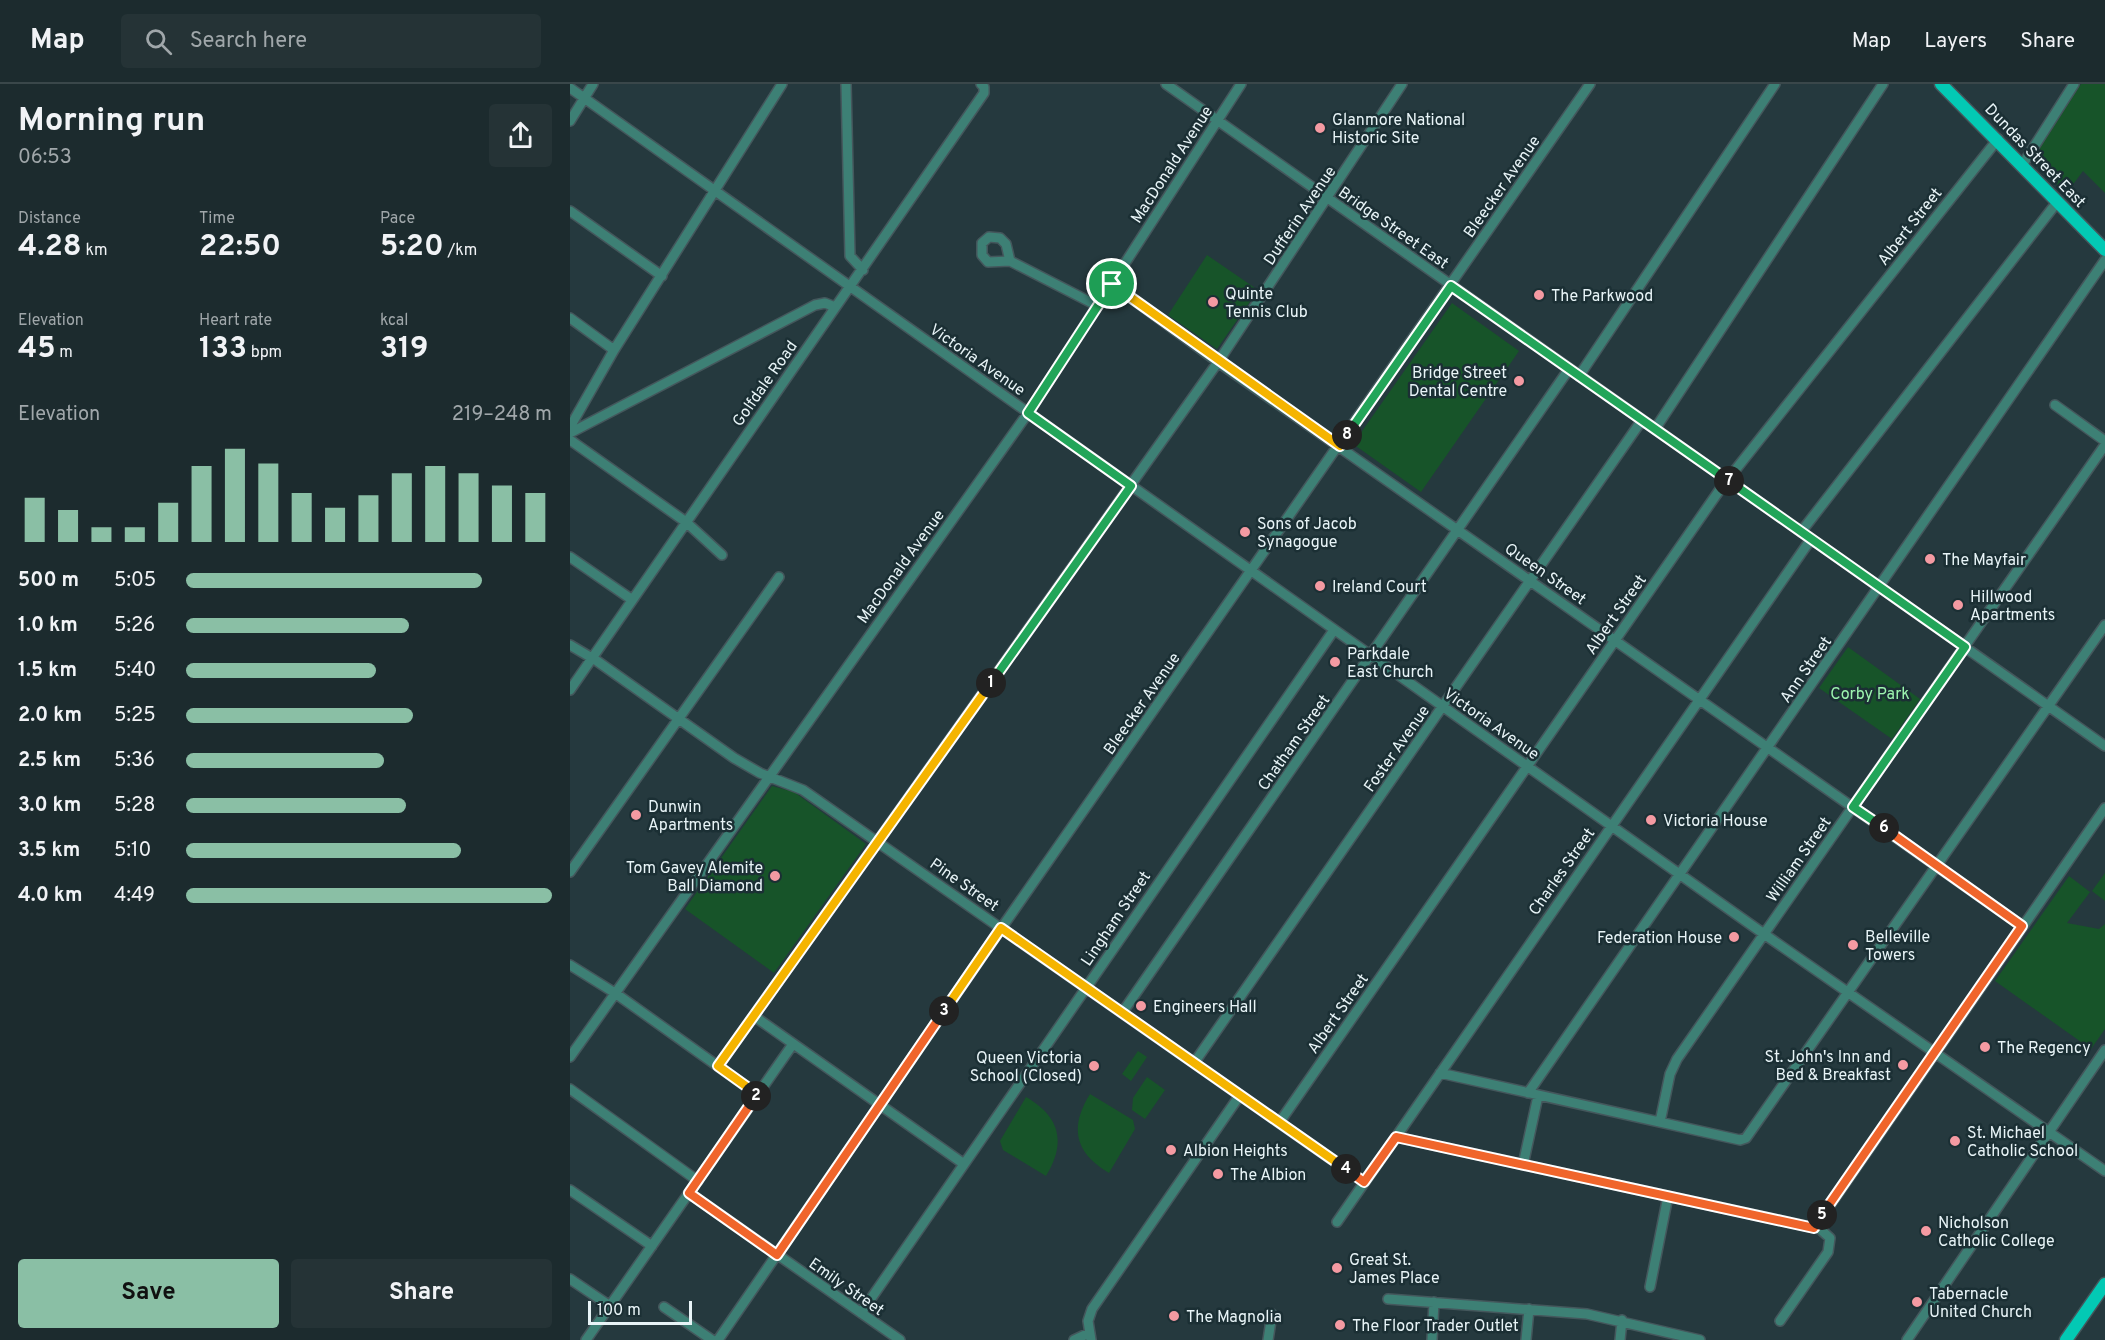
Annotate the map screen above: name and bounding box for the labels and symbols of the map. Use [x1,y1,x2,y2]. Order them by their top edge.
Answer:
street label: Dundas Street East [1980,100,2089,213]
street label: MacDonald Avenue [1127,103,1218,228]
place label: Glanmore National Historic Site [1332,111,1465,149]
marker: Glanmore National Historic Site [1313,121,1327,135]
street label: Bleecker Avenue [1460,132,1545,242]
street label: Dufferin Avenue [1260,163,1341,270]
street label: Bridge Street East [1334,183,1452,274]
street label: Albert Street [1874,184,1947,270]
pin [1086,258,1137,309]
place label: Quinte Tennis Club [1225,285,1308,323]
place label: The Parkwood [1551,287,1653,307]
marker: The Parkwood [1532,288,1546,302]
marker: Quinte Tennis Club [1206,295,1220,309]
street label: Victoria Avenue [925,320,1029,401]
street label: Golfdale Road [729,337,803,431]
place label: Bridge Street Dental Centre [1409,364,1507,402]
marker: Bridge Street Dental Centre [1512,374,1526,388]
pin: 8 [1332,420,1362,450]
pin: 7 [1714,466,1744,496]
street label: MacDonald Avenue [854,506,950,628]
place label: Sons of Jacob Synagogue [1257,515,1357,553]
marker: Sons of Jacob Synagogue [1238,525,1252,539]
street label: Queen Street [1500,539,1590,610]
place label: The Mayfair [1942,551,2026,571]
marker: The Mayfair [1923,552,1937,566]
street label: Albert Street [1582,571,1652,659]
place label: Ireland Court [1332,578,1427,598]
marker: Ireland Court [1313,579,1327,593]
place label: Hillwood Apartments [1970,588,2055,626]
marker: Hillwood Apartments [1951,598,1965,612]
street label: Ann Street [1776,633,1837,707]
place label: Parkdale East Church [1347,645,1433,683]
street label: Bleecker Avenue [1100,649,1185,759]
marker: Parkdale East Church [1328,655,1342,669]
pin: 1 [976,668,1006,698]
street label: Victoria Avenue [1439,684,1543,765]
park label: Corby Park [1830,685,1910,705]
street label: Chatham Street [1254,691,1335,795]
street label: Foster Avenue [1360,702,1435,796]
place label: Dunwin Apartments [648,798,733,836]
marker: Dunwin Apartments [629,808,643,822]
place label: Victoria House [1663,812,1768,832]
marker: Victoria House [1644,813,1658,827]
street label: William Street [1763,813,1836,907]
pin: 6 [1869,813,1899,843]
street label: Charles Street [1525,825,1600,920]
street label: Pine Street [925,855,1002,917]
place label: Tom Gavey Alemite Ball Diamond [626,859,763,897]
street label: Lingham Street [1078,868,1156,970]
marker: Tom Gavey Alemite Ball Diamond [768,869,782,883]
place label: Belleville Towers [1865,928,1930,966]
place label: Federation House [1597,929,1722,949]
marker: Federation House [1727,930,1741,944]
marker: Belleville Towers [1846,938,1860,952]
street label: Albert Street [1304,970,1374,1058]
pin: 3 [929,996,959,1026]
place label: Engineers Hall [1153,998,1257,1018]
marker: Engineers Hall [1134,999,1148,1013]
place label: The Regency [1997,1039,2091,1059]
marker: The Regency [1978,1040,1992,1054]
place label: St. John's Inn and Bed & Breakfast [1765,1048,1891,1086]
place label: Queen Victoria School (Closed) [970,1049,1082,1087]
marker: St. John's Inn and Bed & Breakfast [1896,1058,1910,1072]
marker: Queen Victoria School (Closed) [1087,1059,1101,1073]
pin: 2 [741,1081,771,1111]
place label: St. Michael Catholic School [1967,1124,2078,1162]
marker: St. Michael Catholic School [1948,1134,1962,1148]
place label: Albion Heights [1183,1142,1288,1162]
marker: Albion Heights [1164,1143,1178,1157]
pin: 4 [1331,1154,1361,1184]
place label: The Albion [1230,1166,1306,1186]
marker: The Albion [1211,1167,1225,1181]
pin: 5 [1807,1200,1837,1230]
place label: Nicholson Catholic College [1938,1214,2055,1252]
marker: Nicholson Catholic College [1919,1224,1933,1238]
place label: Great St. James Place [1349,1251,1440,1289]
street label: Emily Street [804,1254,887,1321]
marker: Great St. James Place [1330,1261,1344,1275]
place label: Tabernacle United Church [1929,1285,2032,1323]
marker: Tabernacle United Church [1910,1295,1924,1309]
scale bar [588,1298,692,1326]
place label: The Magnolia [1186,1308,1282,1328]
marker: The Magnolia [1167,1309,1181,1323]
place label: The Floor Trader Outlet [1352,1317,1519,1337]
marker: The Floor Trader Outlet [1333,1318,1347,1332]

